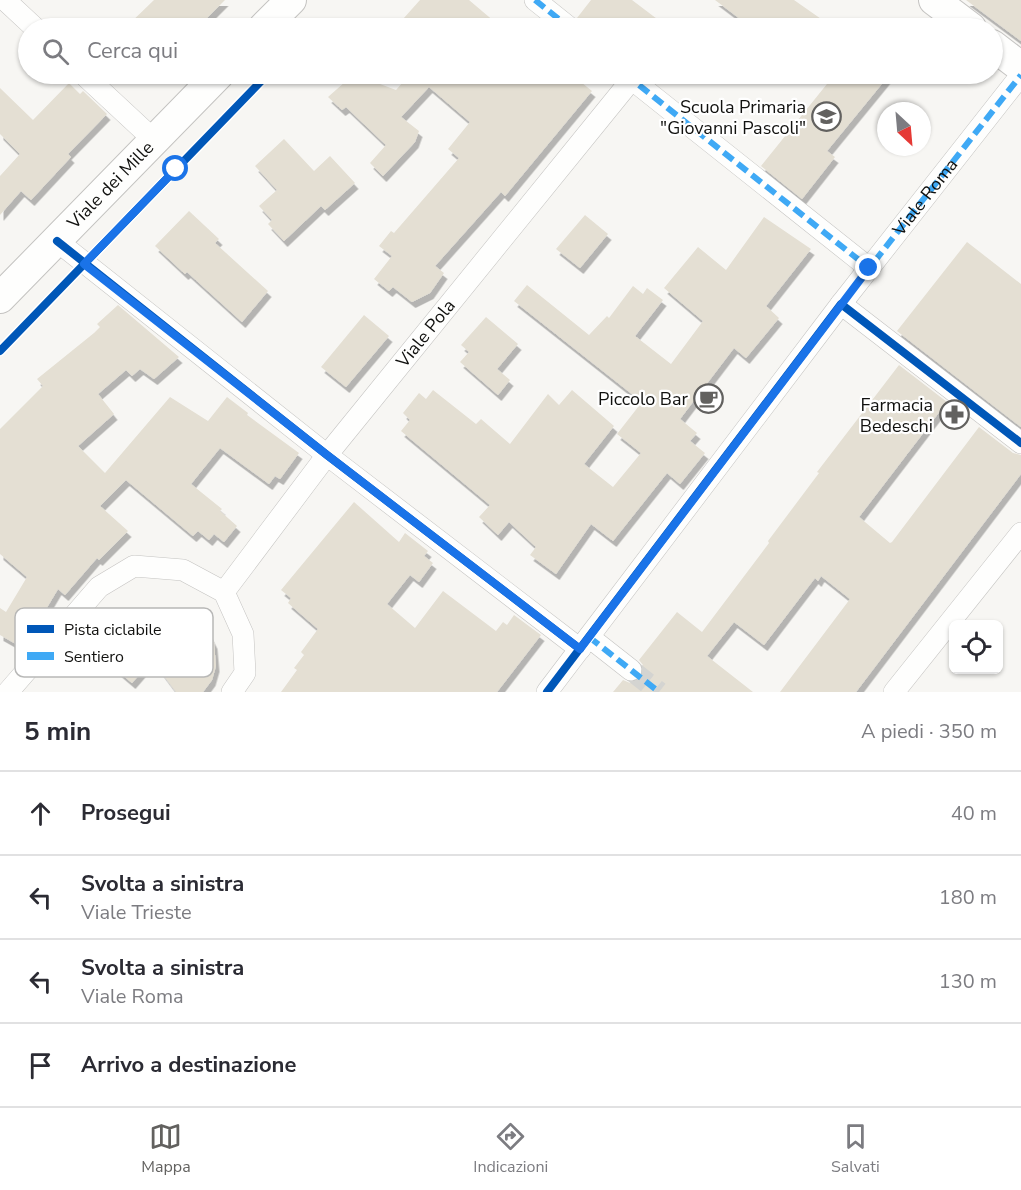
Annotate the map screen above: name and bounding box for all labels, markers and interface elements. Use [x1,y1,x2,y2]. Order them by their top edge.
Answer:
search box [18,18,1003,84]
icon: search [39,35,72,68]
text: Cerca qui [87,36,178,66]
place label: Scuola Primaria "Giovanni Pascoli" [660,95,806,140]
school or university icon: Scuola Primaria "Giovanni Pascoli" [811,101,843,133]
north arrow [877,102,931,156]
street label: Viale dei Mille [61,136,159,235]
street label: Viale Roma [886,153,963,242]
route start [162,155,188,181]
route end [855,254,881,280]
street label: Viale Pola [390,294,461,373]
cafe icon: Piccolo Bar [693,383,725,415]
place label: Piccolo Bar [598,387,689,411]
place label: Farmacia Bedeschi [860,393,933,438]
pharmacy icon: Farmacia Bedeschi [938,399,970,431]
legend [15,608,213,677]
text: Pista ciclabile [64,619,162,641]
map controls [949,620,1003,674]
button: locate [949,620,1003,674]
text: Sentiero [64,646,124,668]
text: 5 min [24,714,91,749]
text: A piedi · 350 m [861,718,997,745]
icon: ahead [24,797,57,830]
text: Prosegui [81,798,171,828]
text: 40 m [951,800,997,827]
text: Svolta a sinistra [81,869,244,899]
icon: left [24,881,57,914]
text: 180 m [939,884,997,911]
text: Viale Trieste [81,899,192,926]
text: Svolta a sinistra [81,953,244,983]
icon: left [24,965,57,998]
text: 130 m [939,968,997,995]
text: Viale Roma [81,983,184,1010]
icon: arrive [24,1049,57,1082]
text: Arrivo a destinazione [81,1050,296,1080]
tab: Mappa [141,1120,191,1178]
tab: Indicazioni [473,1120,548,1178]
tab: Salvati [831,1120,880,1178]

